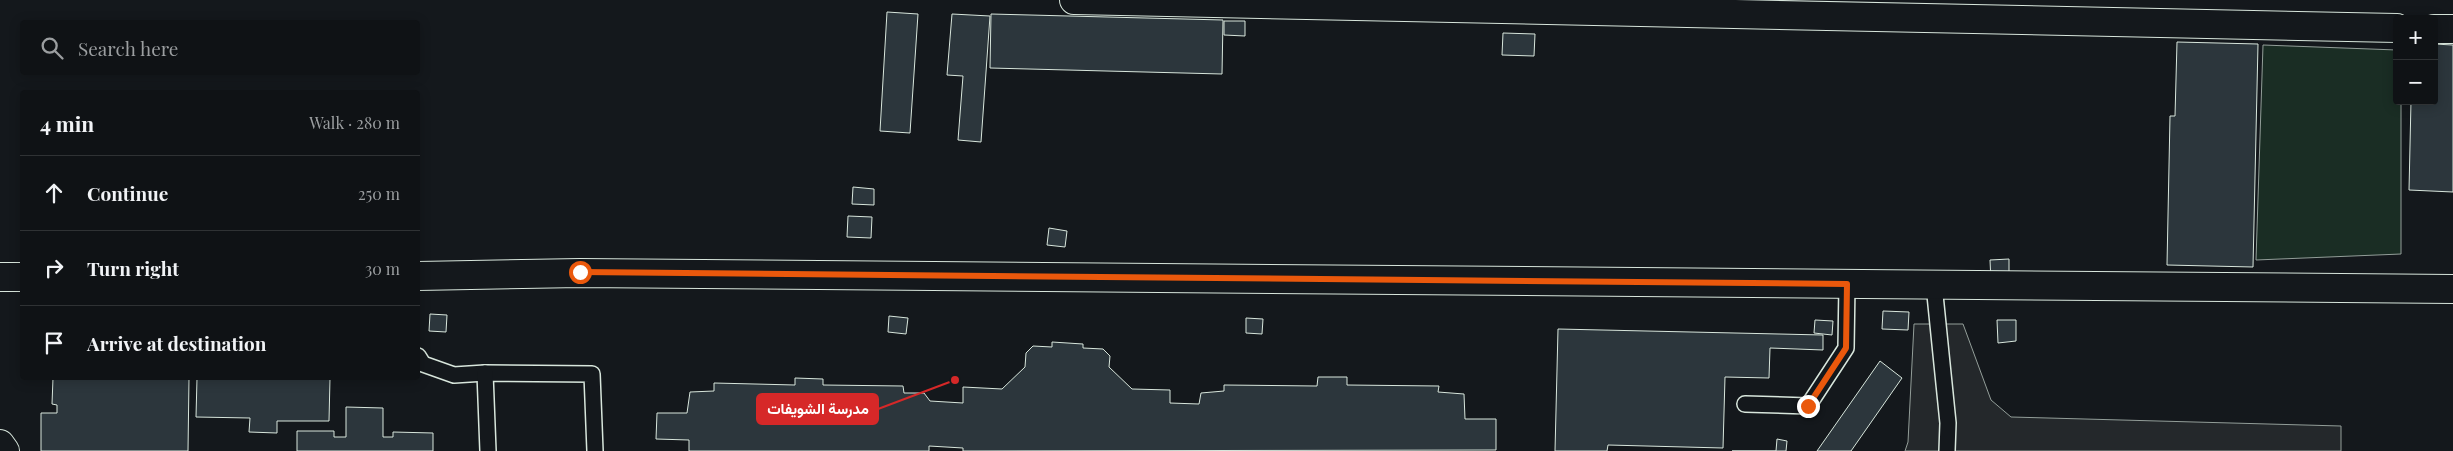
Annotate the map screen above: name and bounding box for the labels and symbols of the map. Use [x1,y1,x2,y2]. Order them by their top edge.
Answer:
route start [569,261,592,284]
callout: مدرسة الشويفات [757,394,878,424]
route end [1797,395,1820,418]
text: مدرسة الشويفات [767,398,869,418]

